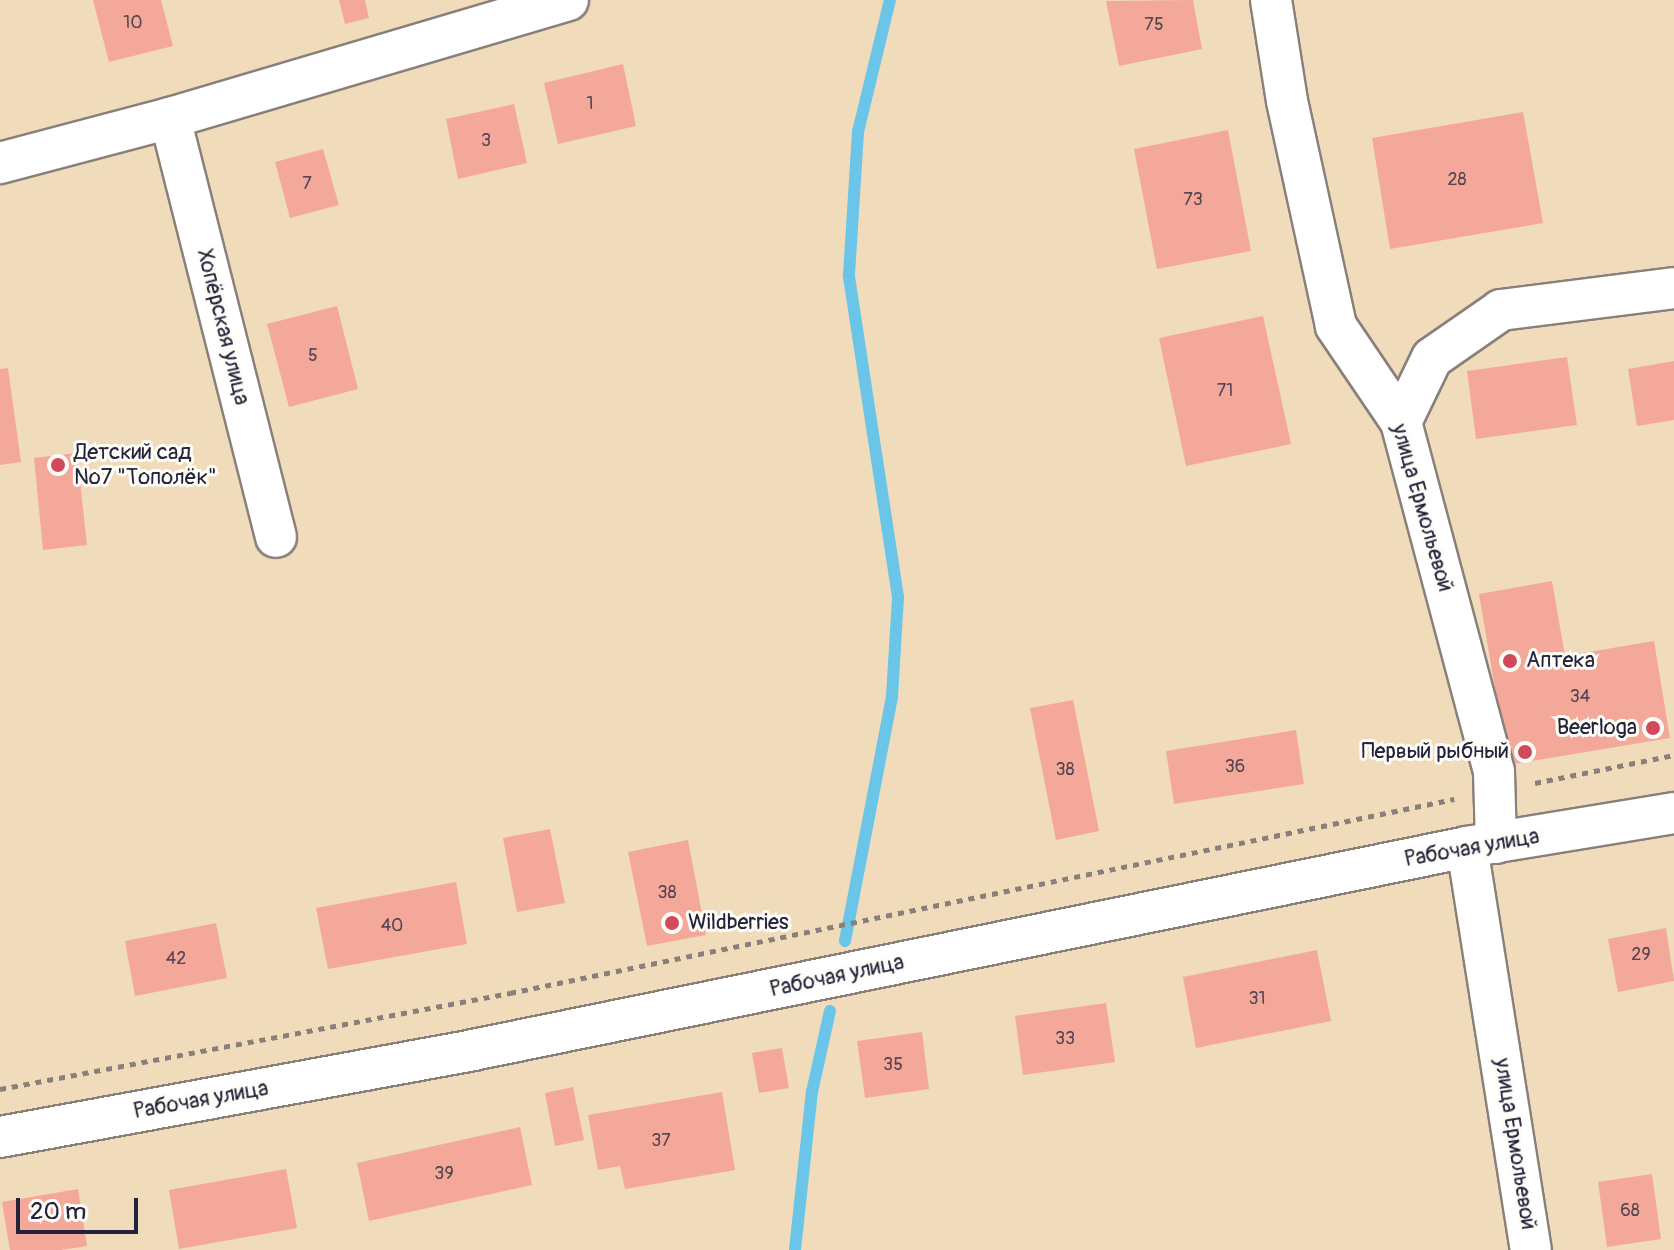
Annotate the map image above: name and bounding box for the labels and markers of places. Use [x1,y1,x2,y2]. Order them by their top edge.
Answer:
place label: Детский сад №7 "Тополёк" [74,439,217,490]
marker: Детский сад №7 "Тополёк" [49,456,67,474]
place label: Аптека [1526,648,1595,674]
marker: Аптека [1501,652,1519,670]
place label: Beerloga [1557,715,1637,741]
marker: Beerloga [1644,719,1662,737]
place label: Первый рыбный [1361,739,1509,765]
marker: Первый рыбный [1516,743,1534,761]
place label: Wildberries [688,910,789,936]
marker: Wildberries [663,914,681,932]

